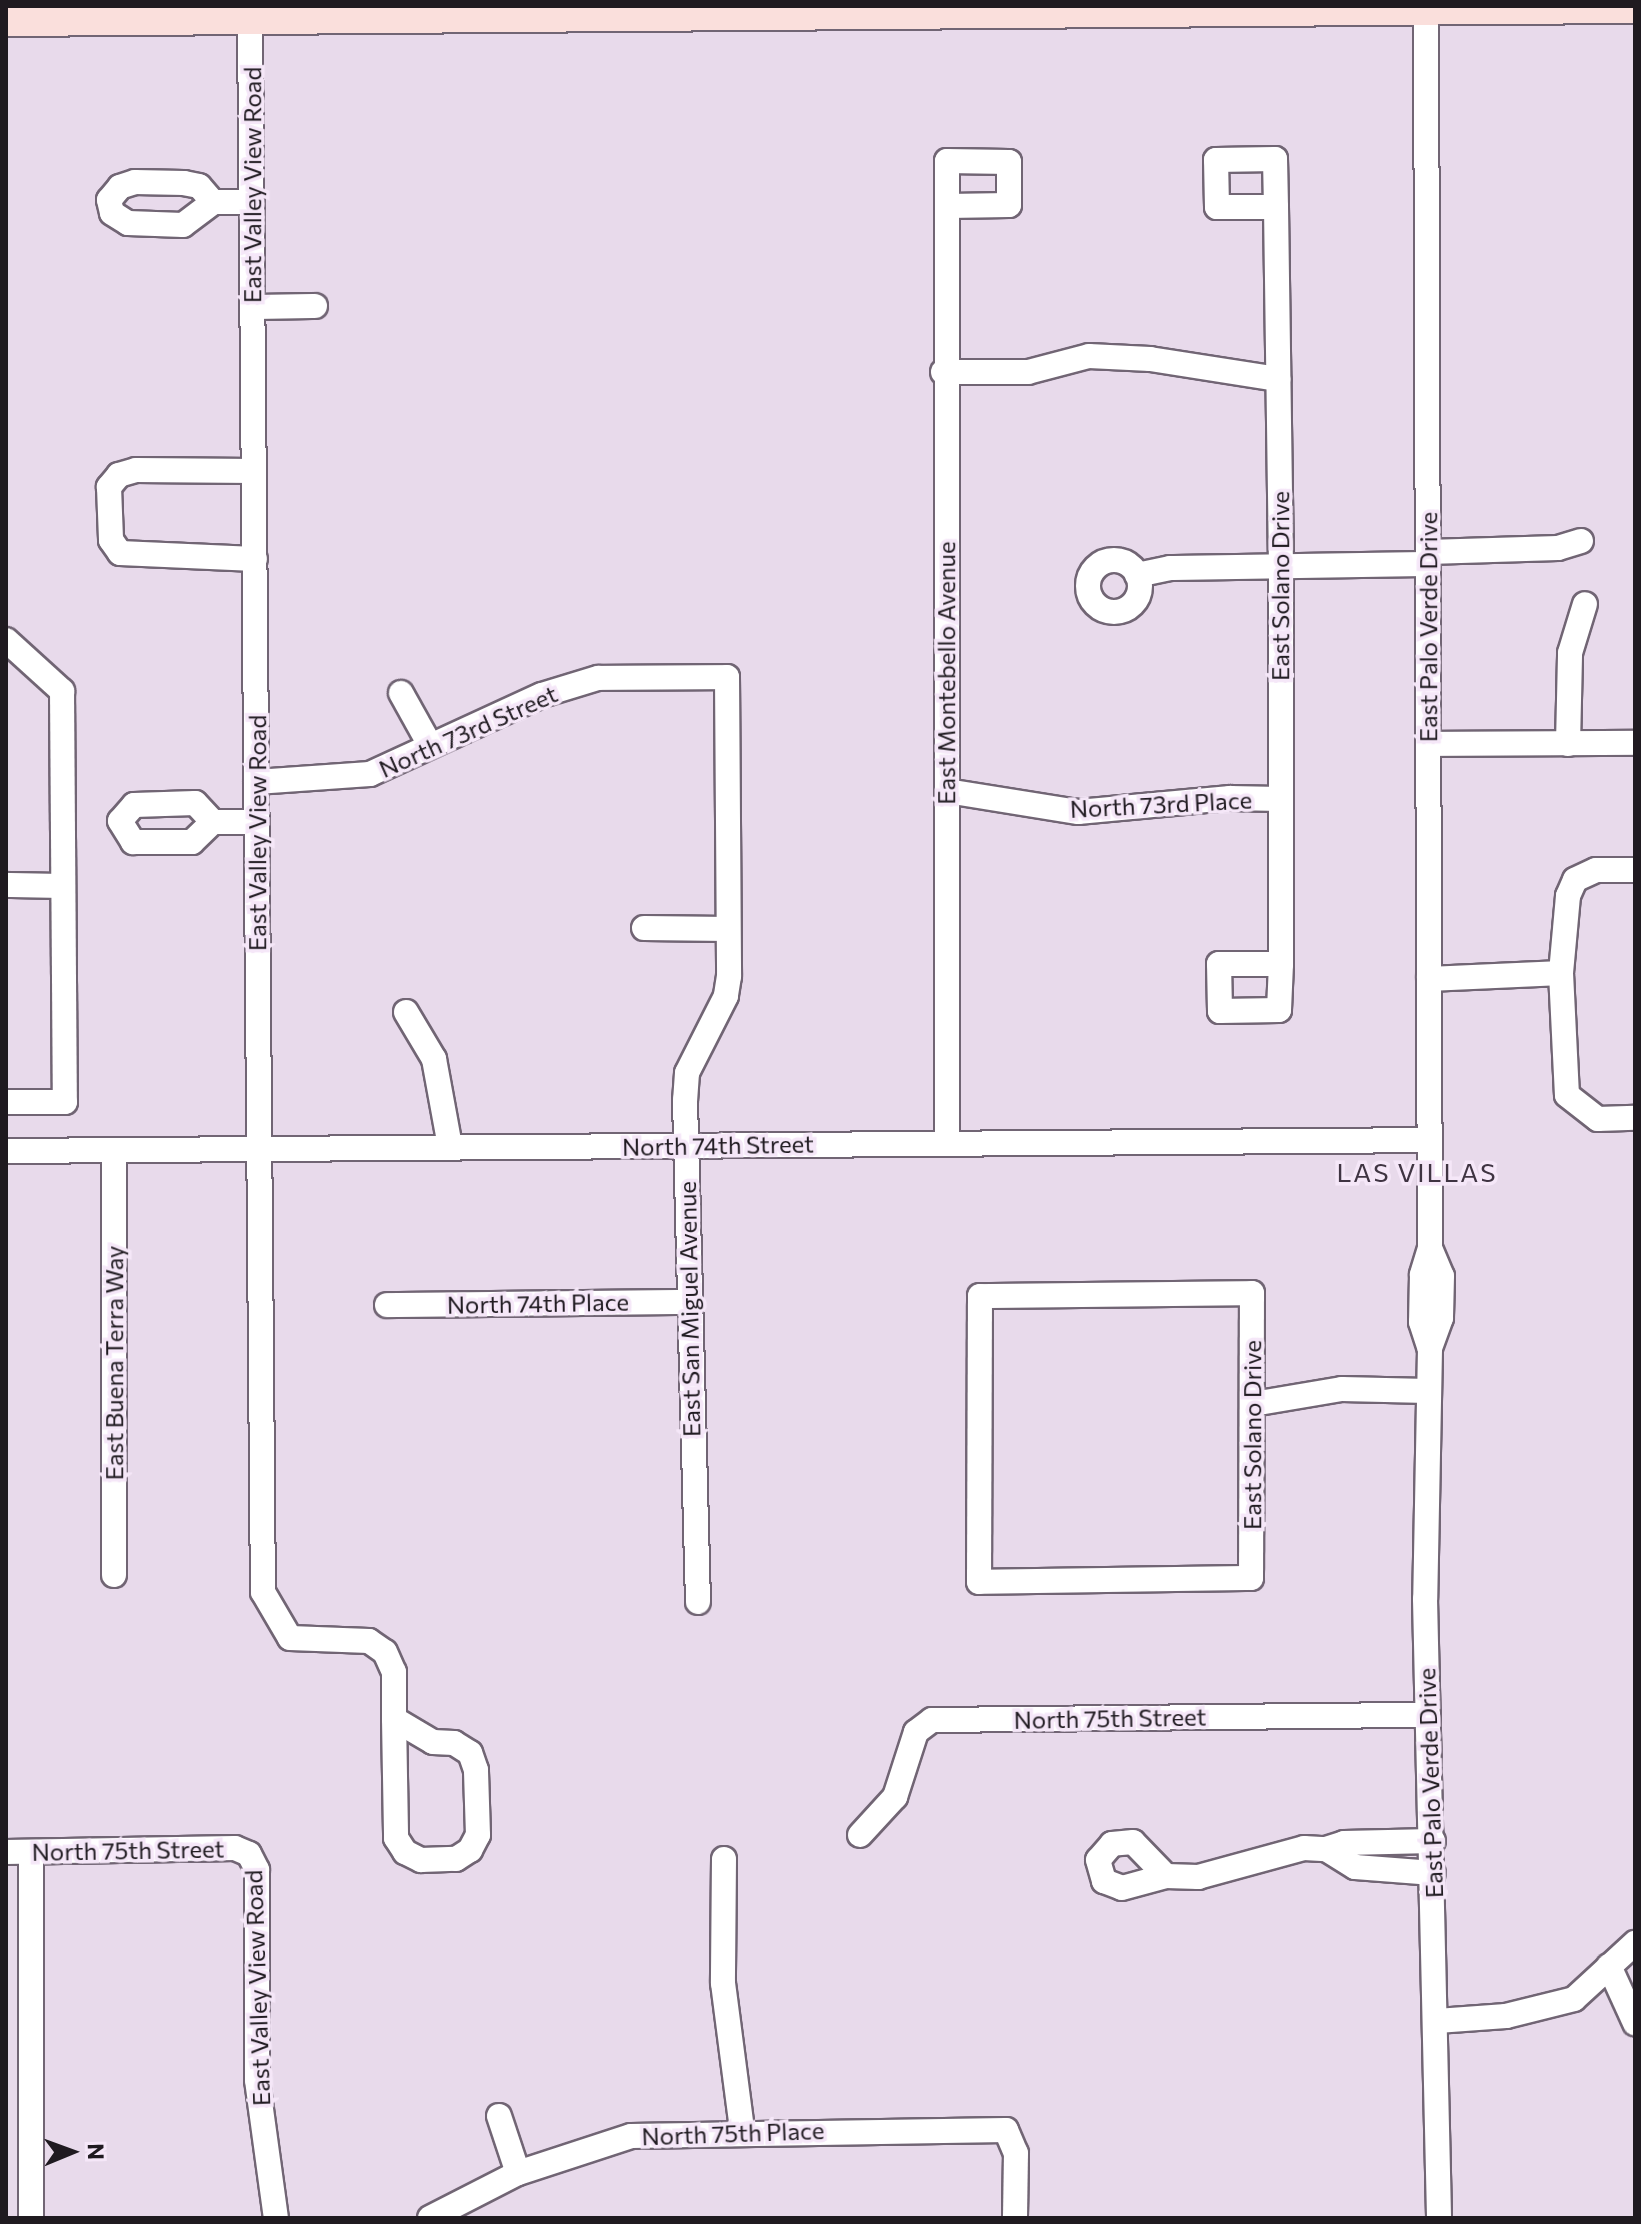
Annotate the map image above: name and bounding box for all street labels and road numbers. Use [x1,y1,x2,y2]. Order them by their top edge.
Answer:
street label: East Valley View Road [238,67,266,303]
street label: East Solano Drive [1266,491,1294,681]
street label: East Palo Verde Drive [1414,512,1442,742]
street label: East Montebello Avenue [932,541,960,805]
street label: North 73rd Street [374,679,562,783]
street label: East Valley View Road [243,715,271,951]
street label: North 73rd Place [1069,785,1253,823]
street label: North 74th Street [622,1129,814,1161]
street label: East San Miguel Avenue [672,1181,706,1437]
street label: East Buena Terra Way [100,1246,128,1480]
street label: North 74th Place [447,1287,629,1319]
street label: East Solano Drive [1238,1340,1266,1530]
street label: East Palo Verde Drive [1412,1667,1448,1899]
street label: North 75th Street [1013,1702,1207,1734]
street label: North 75th Street [31,1834,225,1866]
street label: East Valley View Road [238,1869,276,2107]
street label: North 75th Place [641,2115,825,2151]

